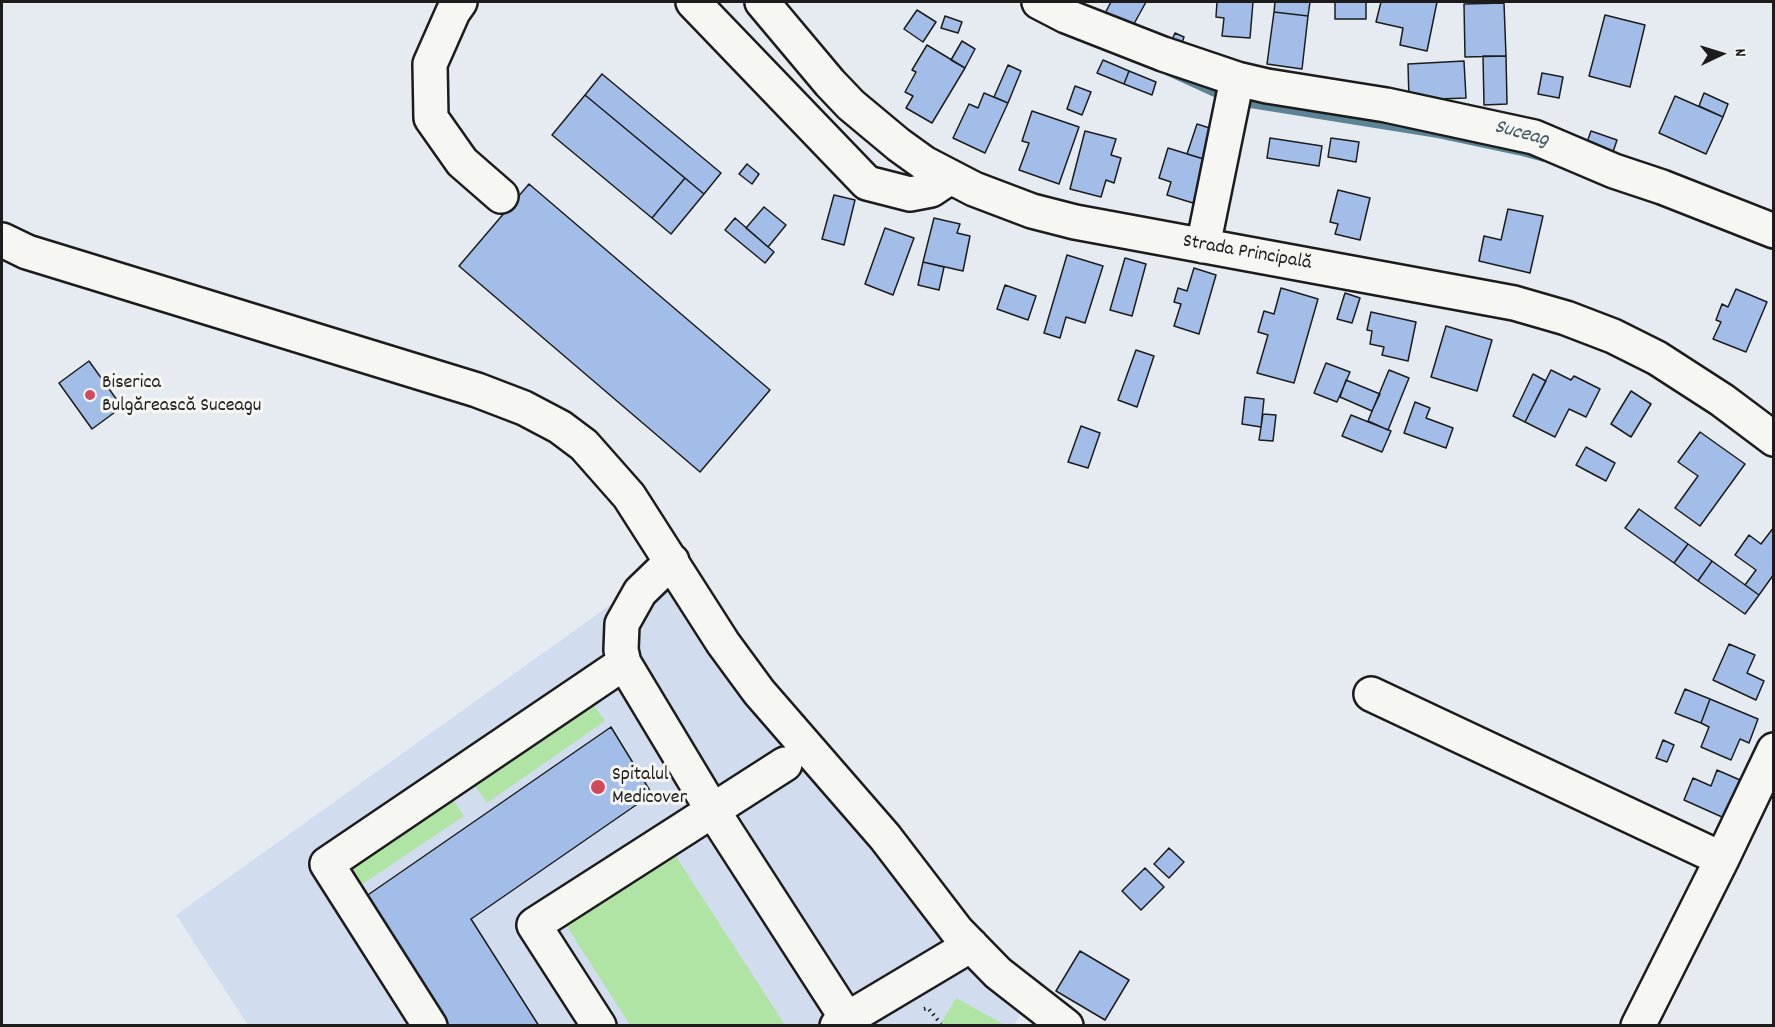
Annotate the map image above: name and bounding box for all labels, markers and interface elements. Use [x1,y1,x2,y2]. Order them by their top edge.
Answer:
north arrow [1691,24,1751,84]
text: N [1728,48,1751,57]
water label: Suceag [1491,116,1551,154]
street label: Strada Principală [1181,231,1313,277]
place label: Biserica Bulgărească Suceagu [102,372,261,419]
marker: Biserica Bulgărească Suceagu [83,388,97,402]
place label: Spitalul Medicover [612,764,687,811]
marker: Spitalul Medicover [589,778,607,796]

